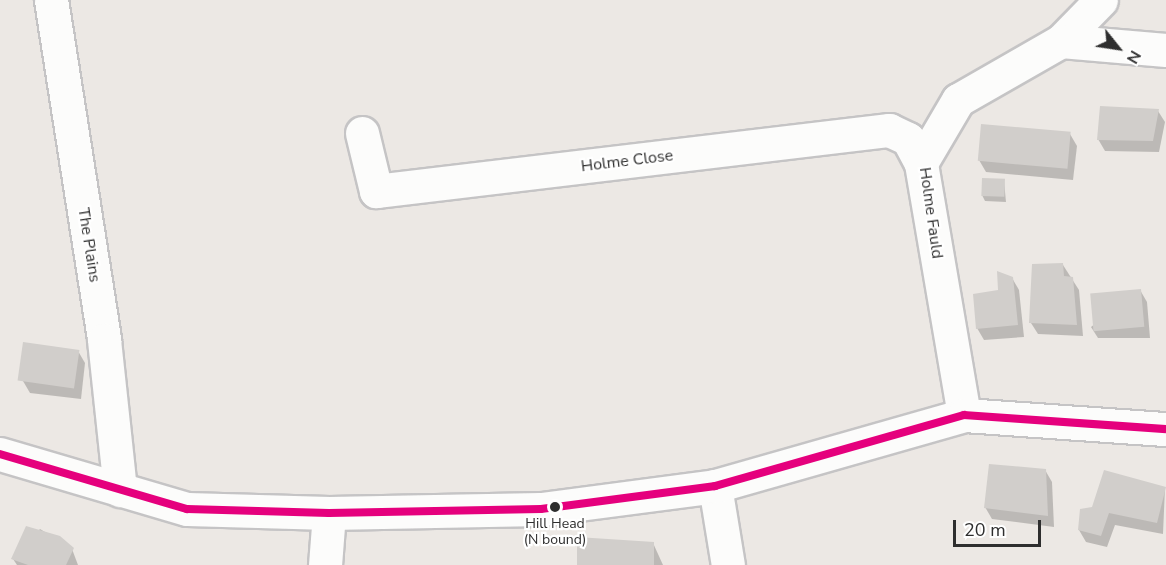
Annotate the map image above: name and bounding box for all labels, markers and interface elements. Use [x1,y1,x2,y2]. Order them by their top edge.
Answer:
north arrow [1088,18,1148,78]
text: N [1121,46,1146,68]
street label: Holme Close [580,146,674,176]
street label: Holme Fauld [915,166,947,260]
street label: The Plains [74,206,104,284]
marker: Hill Head (N bound) [549,501,561,513]
scale bar [956,508,1044,546]
place label: Hill Head (N bound) [524,516,586,548]
text: 20 m [964,518,1006,542]

